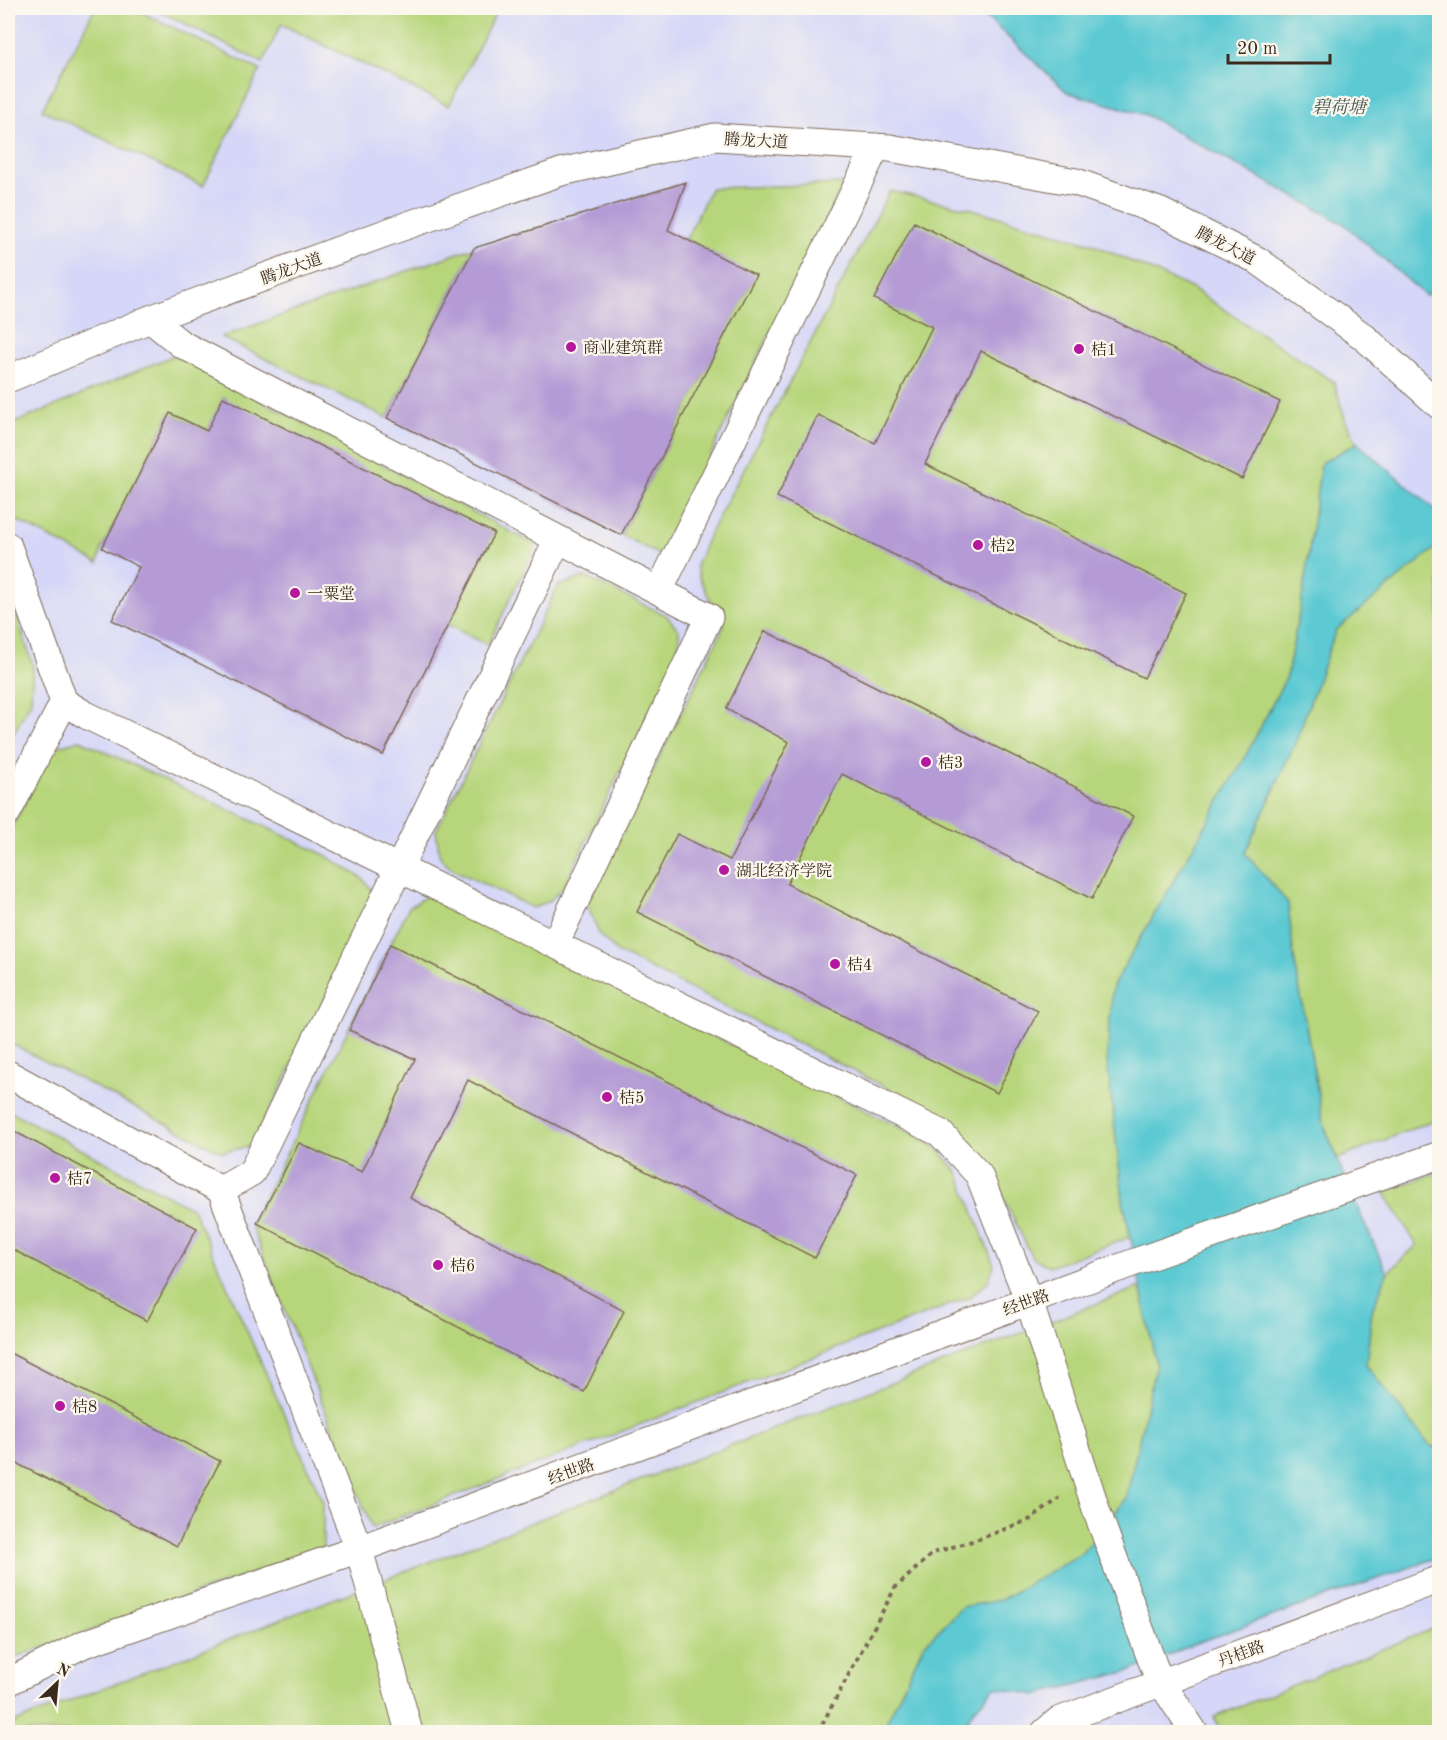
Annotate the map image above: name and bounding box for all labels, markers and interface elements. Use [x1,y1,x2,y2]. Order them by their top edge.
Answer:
scale bar [1228,27,1330,65]
text: 20 m [1237,40,1277,58]
water label: 碧荷塘 [1312,97,1369,117]
street label: 腾龙大道 [724,130,788,152]
street label: 腾龙大道 [1193,223,1258,268]
street label: 腾龙大道 [258,250,324,288]
place label: 商业建筑群 [583,339,663,357]
marker: 商业建筑群 [564,340,578,354]
place label: 桔1 [1091,341,1116,359]
marker: 桔1 [1072,342,1086,356]
place label: 桔2 [990,537,1015,555]
marker: 桔2 [971,538,985,552]
place label: 一粟堂 [307,585,355,603]
marker: 一粟堂 [288,586,302,600]
place label: 桔3 [938,754,963,772]
marker: 桔3 [919,755,933,769]
place label: 湖北经济学院 [736,862,832,880]
marker: 湖北经济学院 [717,863,731,877]
place label: 桔4 [847,956,872,974]
marker: 桔4 [828,957,842,971]
place label: 桔5 [619,1089,644,1107]
marker: 桔5 [600,1090,614,1104]
place label: 桔7 [67,1170,92,1188]
marker: 桔7 [48,1171,62,1185]
place label: 桔6 [450,1257,475,1275]
marker: 桔6 [431,1258,445,1272]
street label: 经世路 [1001,1286,1052,1320]
place label: 桔8 [72,1398,97,1416]
marker: 桔8 [53,1399,67,1413]
street label: 经世路 [546,1455,597,1489]
street label: 丹桂路 [1216,1637,1267,1671]
north arrow [27,1653,87,1713]
text: N [54,1661,72,1682]

